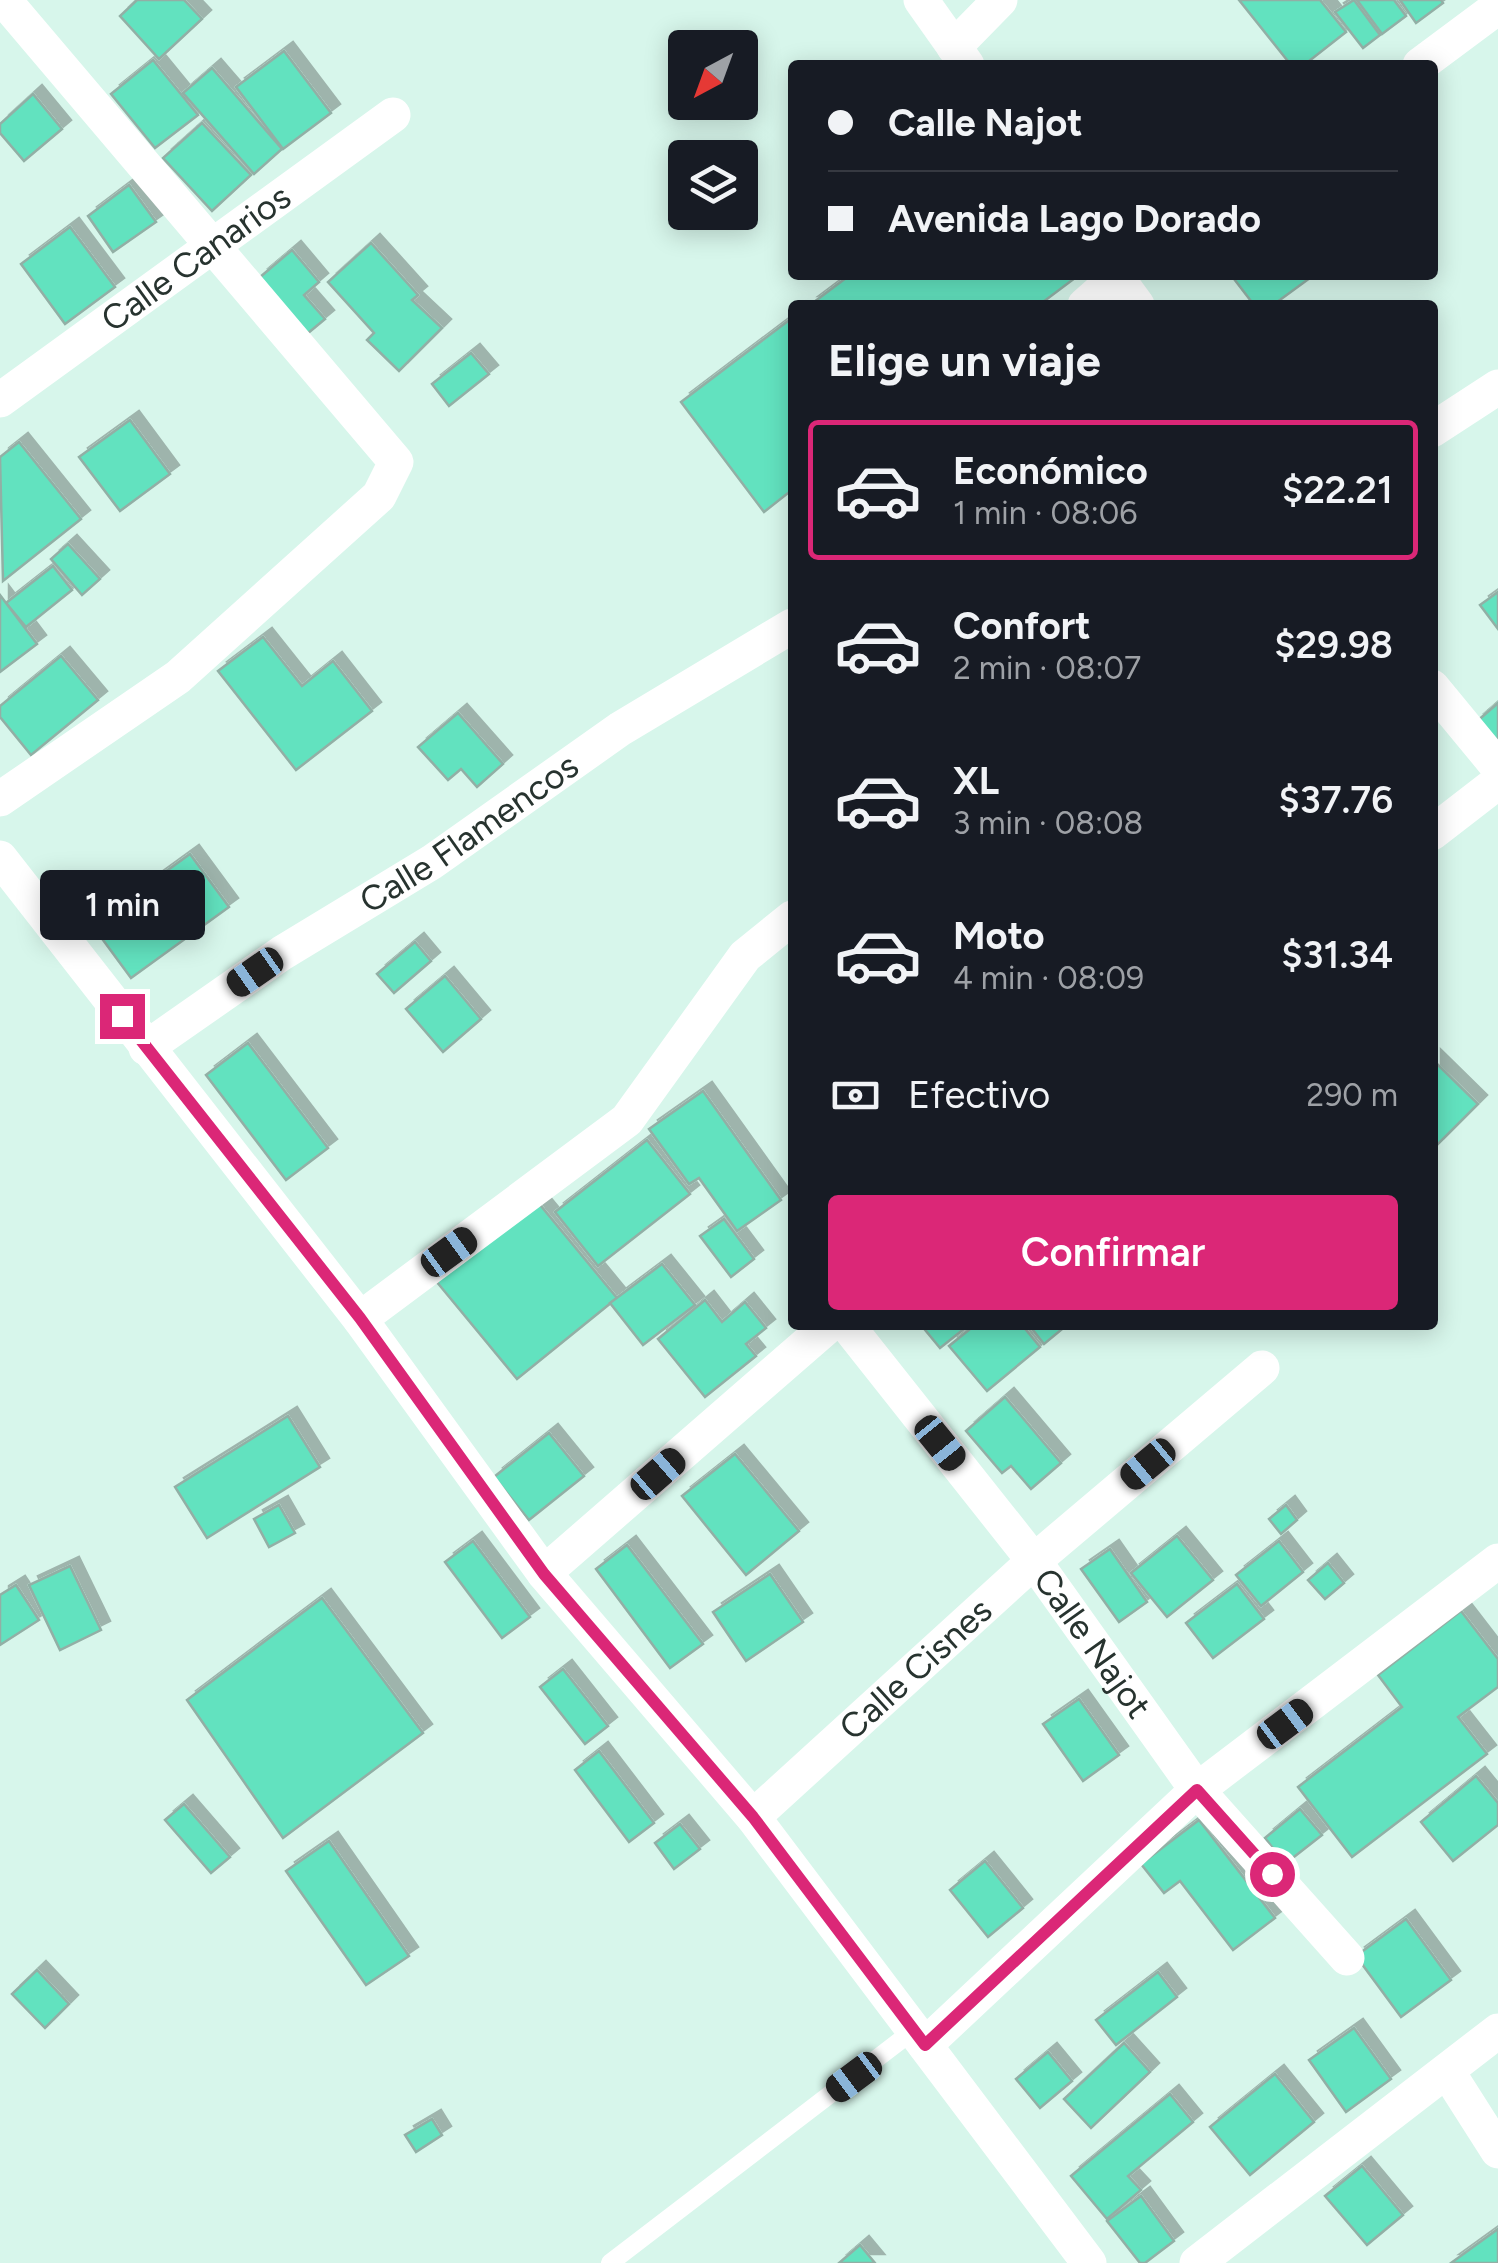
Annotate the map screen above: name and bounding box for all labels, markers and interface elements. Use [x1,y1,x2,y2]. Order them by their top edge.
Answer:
north arrow [668,30,758,120]
map controls [668,30,758,230]
text: Calle Najot [888,100,1083,146]
button: layers [668,140,758,230]
street label: Calle Canarios [93,175,299,341]
text: Avenida Lago Dorado [888,196,1261,242]
text: Elige un viaje [828,333,1101,387]
icon: car [833,445,923,535]
text: Económico [953,448,1148,494]
text: $22.21 [1282,467,1393,513]
text: 1 min · 08:06 [953,494,1137,532]
icon: car [833,600,923,690]
text: Confort [953,603,1090,649]
text: $29.98 [1274,622,1393,668]
text: 2 min · 08:07 [953,649,1141,687]
street label: Calle Flamencos [352,744,586,922]
icon: car [833,755,923,845]
text: XL [953,758,999,804]
text: $37.76 [1279,777,1393,823]
text: 3 min · 08:08 [953,804,1143,842]
callout: 1 min [39,871,204,941]
text: 1 min [85,886,160,924]
icon: car [833,910,923,1000]
text: Moto [953,913,1045,959]
text: $31.34 [1281,932,1393,978]
car [222,943,288,1001]
text: 4 min · 08:09 [953,959,1144,997]
route end [100,994,145,1039]
icon: cash [828,1068,883,1123]
text: Efectivo [908,1072,1050,1118]
text: 290 m [1306,1076,1398,1114]
button: Confirmar [828,1195,1398,1310]
car [416,1222,482,1282]
car [909,1410,971,1476]
car [1115,1433,1181,1495]
car [626,1443,690,1505]
street label: Calle Najot [1025,1560,1160,1726]
street label: Calle Cisnes [831,1589,1000,1749]
car [1252,1694,1318,1754]
route start [1250,1852,1295,1897]
car [821,2047,887,2107]

